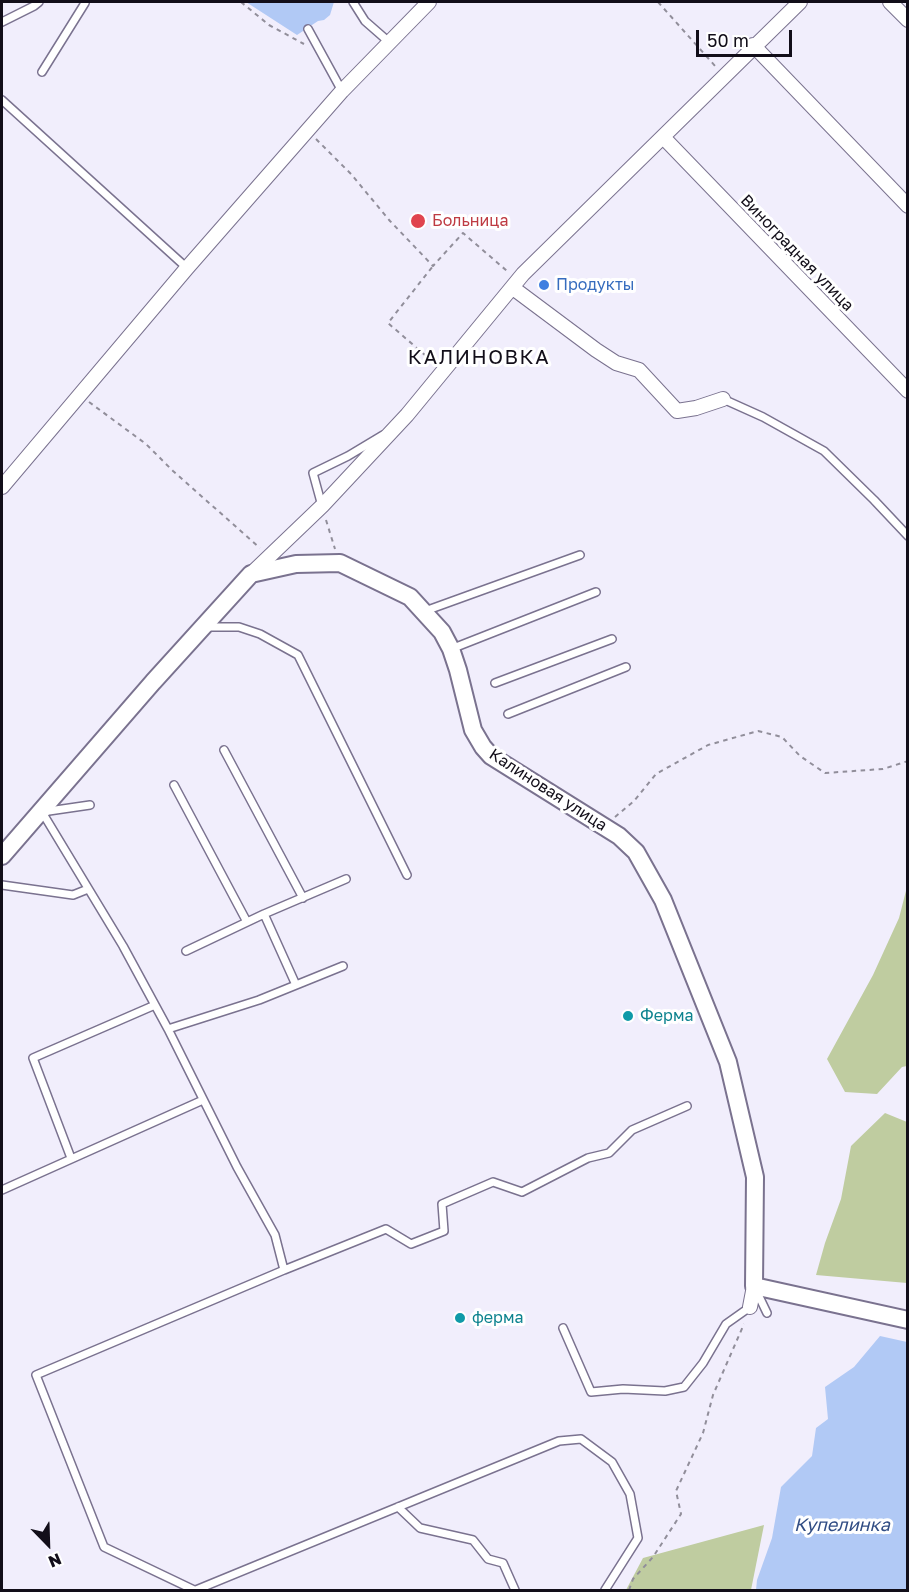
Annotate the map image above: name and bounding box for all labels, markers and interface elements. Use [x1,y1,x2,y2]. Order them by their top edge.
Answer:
scale bar [699,18,795,56]
text: 50 m [707,29,749,51]
street label: Виноградная улица [736,191,858,315]
place label: Больница [432,211,508,231]
marker: Больница [409,212,427,230]
place label: Продукты [556,275,634,295]
marker: Продукты [537,278,551,292]
district label: КАЛИНОВКА [408,346,550,370]
street label: Калиновая улица [485,745,611,835]
place label: Ферма [640,1006,693,1026]
marker: Ферма [621,1009,635,1023]
place label: ферма [472,1308,524,1328]
marker: ферма [453,1311,467,1325]
north arrow [18,1514,78,1574]
water label: Купелинка [794,1514,890,1536]
text: N [46,1549,65,1572]

